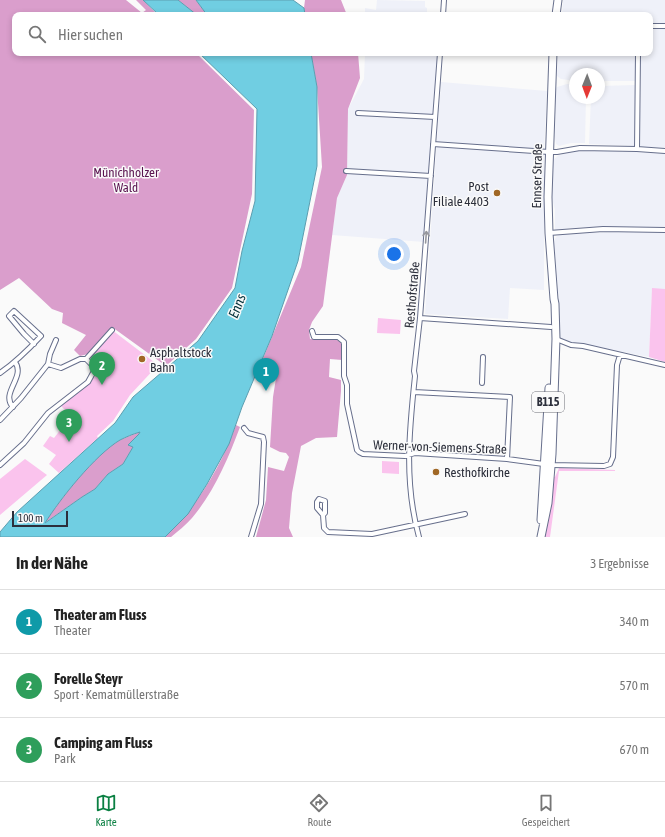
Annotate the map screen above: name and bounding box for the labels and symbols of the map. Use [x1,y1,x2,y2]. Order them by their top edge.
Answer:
north arrow [569,68,605,104]
street label: Ennser Straße [529,143,545,209]
park label: Münichholzer Wald [93,165,159,195]
place label: Post Filiale 4403 [433,179,489,209]
marker: Post Filiale 4403 [492,188,502,198]
one-way arrow [423,231,430,244]
your location [384,244,404,264]
street label: Resthofstraße [402,261,422,329]
water label: Enns [225,292,249,320]
place label: Asphaltstock Bahn [150,345,212,375]
pin: 2 [89,352,115,385]
marker: Asphaltstock Bahn [137,354,147,364]
pin: 1 [253,358,279,391]
road number: B115 [532,392,564,412]
pin: 3 [56,409,82,442]
street label: Werner-von-Siemens-Straße [373,437,507,457]
place label: Resthofkirche [444,465,510,480]
marker: Resthofkirche [431,467,441,477]
scale bar [12,509,68,528]

